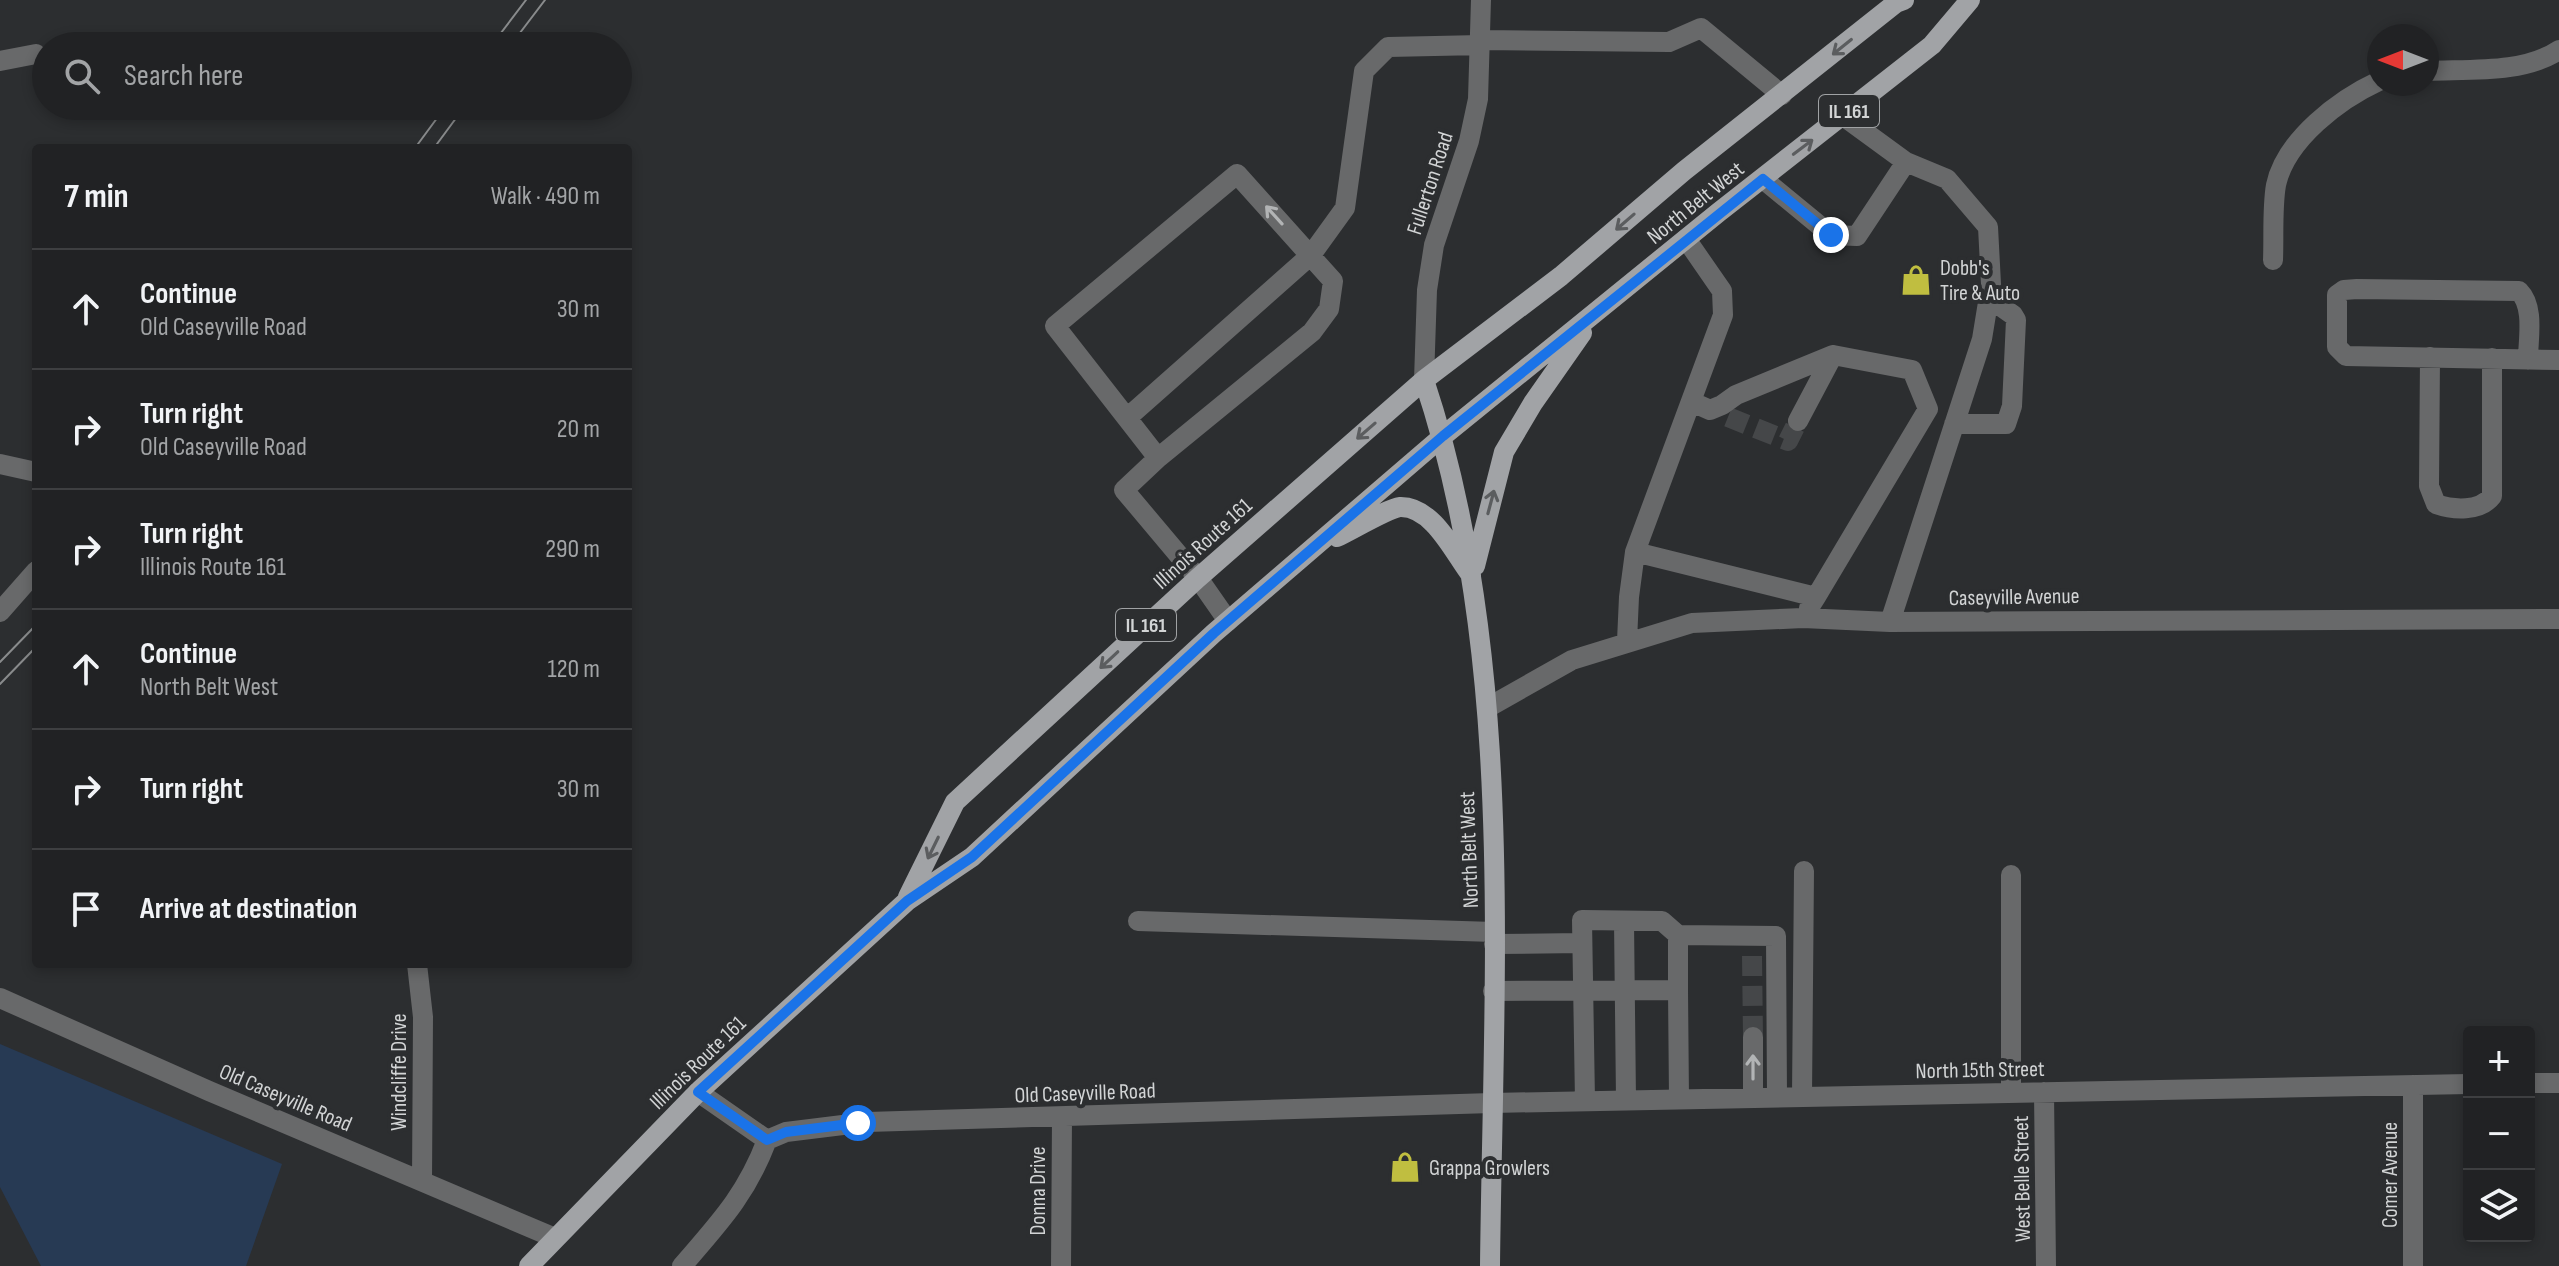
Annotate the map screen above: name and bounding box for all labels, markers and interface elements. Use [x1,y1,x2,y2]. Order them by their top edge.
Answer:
north arrow [2367,24,2439,96]
search box [32,32,632,120]
one-way arrow [1832,38,1853,56]
icon: search [60,54,104,98]
text: Search here [124,58,243,94]
road number: IL 161 [1819,95,1879,127]
street label: Fullerton Road [1401,129,1460,238]
one-way arrow [1792,139,1814,156]
street label: North Belt West [1642,156,1750,250]
text: 7 min [64,176,129,217]
text: Walk · 490 m [491,181,600,212]
one-way arrow [1264,205,1283,225]
one-way arrow [1615,212,1635,230]
route end [1813,217,1849,253]
place label: Dobb's Tire & Auto [1940,255,2020,307]
shop icon: Dobb's Tire & Auto [1899,263,1933,297]
text: Continue [140,276,237,312]
icon: ahead [64,287,108,331]
text: 30 m [557,294,600,325]
text: Old Caseyville Road [140,312,307,343]
text: Turn right [140,396,243,432]
icon: right [64,407,108,451]
text: 20 m [557,414,600,445]
one-way arrow [1356,422,1376,440]
text: Old Caseyville Road [140,432,307,463]
one-way arrow [1484,489,1499,515]
street label: Illinois Route 161 [1148,493,1258,595]
text: Turn right [140,516,243,552]
icon: right [64,527,108,571]
text: 290 m [545,534,600,565]
text: Illinois Route 161 [140,552,286,583]
street label: Caseyville Avenue [1948,583,2080,612]
road number: IL 161 [1116,609,1176,641]
text: Continue [140,636,237,672]
icon: ahead [64,647,108,691]
one-way arrow [1099,651,1119,669]
text: 120 m [547,654,600,685]
text: North Belt West [140,672,278,703]
icon: right [64,767,108,811]
text: Turn right [140,771,243,807]
text: 30 m [557,774,600,805]
street label: North Belt West [1454,791,1485,909]
one-way arrow [925,835,940,859]
icon: arrive [64,887,108,931]
text: Arrive at destination [140,891,357,927]
street label: Illinois Route 161 [644,1010,752,1116]
street label: Windcliffe Drive [386,1013,413,1131]
map controls [2463,1026,2535,1242]
button: + [2463,1026,2535,1098]
one-way arrow [1745,1054,1761,1081]
street label: North 15th Street [1915,1056,2045,1085]
street label: Old Caseyville Road [215,1058,356,1138]
street label: Old Caseyville Road [1014,1078,1156,1109]
button: − [2463,1098,2535,1170]
route start [840,1105,876,1141]
street label: West Belle Street [2008,1115,2037,1242]
street label: Comer Avenue [2377,1122,2404,1228]
street label: Donna Drive [1025,1146,1052,1236]
shop icon: Grappa Growlers [1388,1150,1422,1184]
place label: Grappa Growlers [1429,1155,1550,1182]
button: layers [2463,1170,2535,1242]

